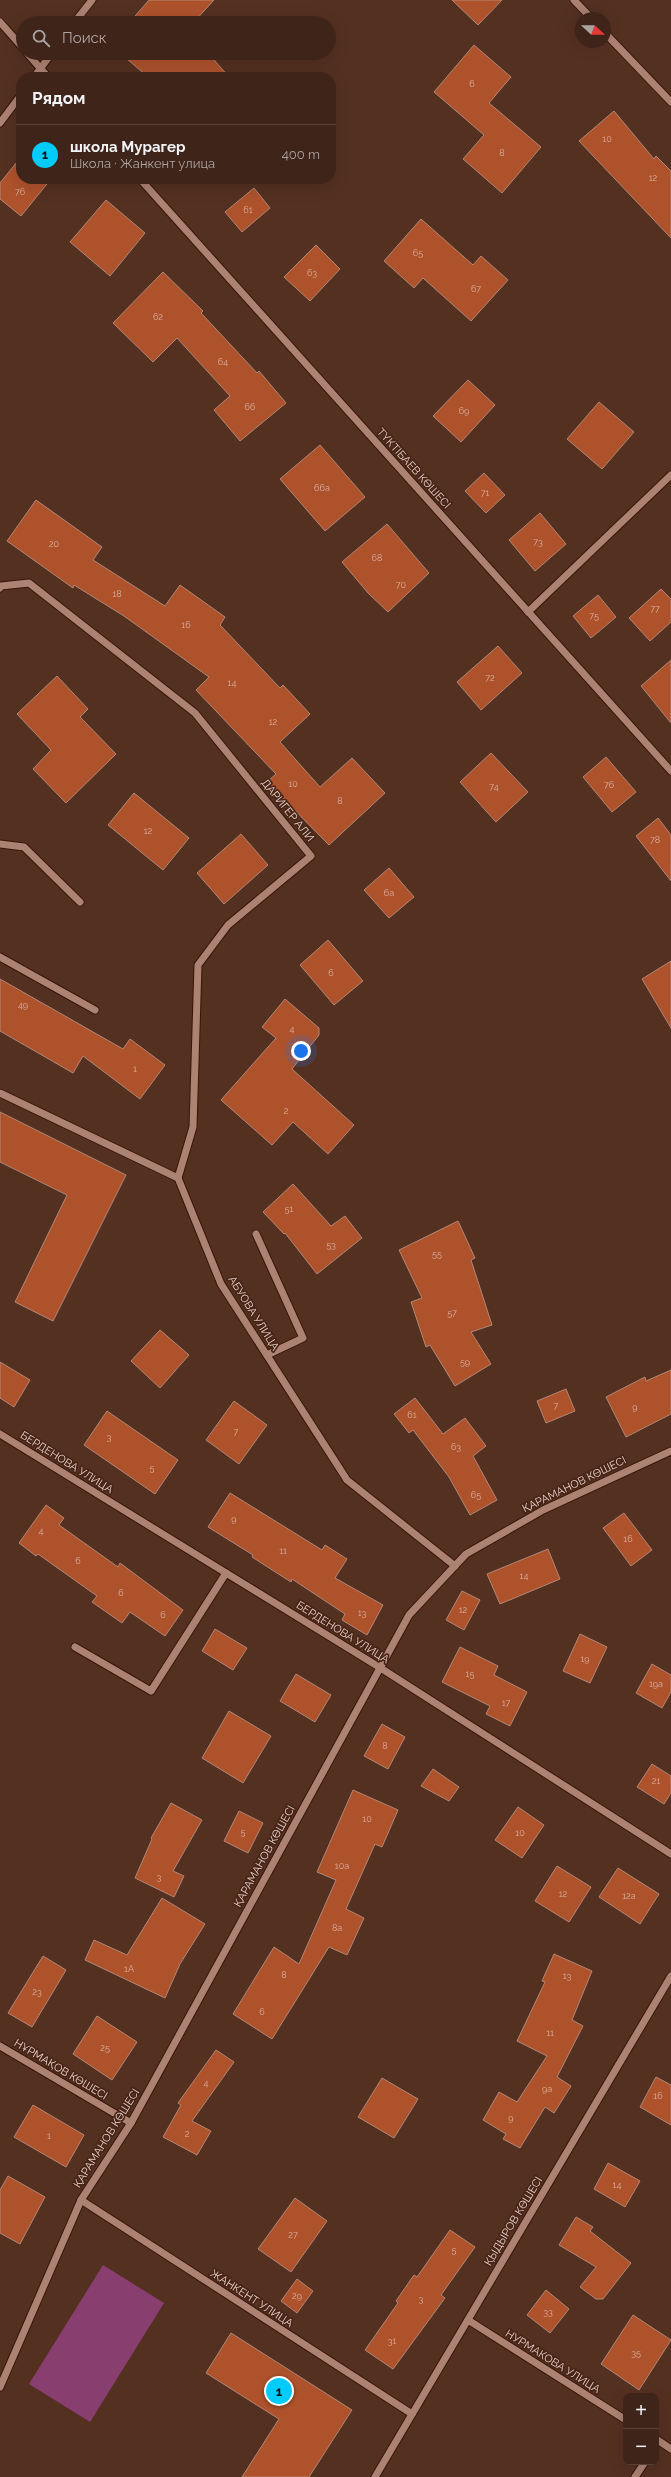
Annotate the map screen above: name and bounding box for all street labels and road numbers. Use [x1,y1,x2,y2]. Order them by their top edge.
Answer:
street label: ТҮКТІБАЕВ КӨШЕСІ [374,425,453,511]
street label: ДАРИГЕР АЛИ [259,777,317,844]
street label: АБУОВА УЛИЦА [225,1274,282,1353]
street label: БЕРДЕНОВА УЛИЦА [18,1429,116,1497]
street label: ҚАРАМАНОВ КӨШЕСІ [520,1454,628,1515]
street label: БЕРДЕНОВА УЛИЦА [294,1599,392,1667]
street label: ҚАРАМАНОВ КӨШЕСІ [231,1803,298,1909]
street label: НҰРМАҚОВ КӨШЕСІ [12,2036,110,2102]
street label: ҚАРАМАНОВ КӨШЕСІ [71,2086,142,2190]
street label: ҚЫДЫРОВ КӨШЕСІ [482,2174,545,2268]
street label: ЖАНКЕНТ УЛИЦА [208,2267,296,2330]
street label: НУРМАКОВА УЛИЦА [503,2327,603,2396]

